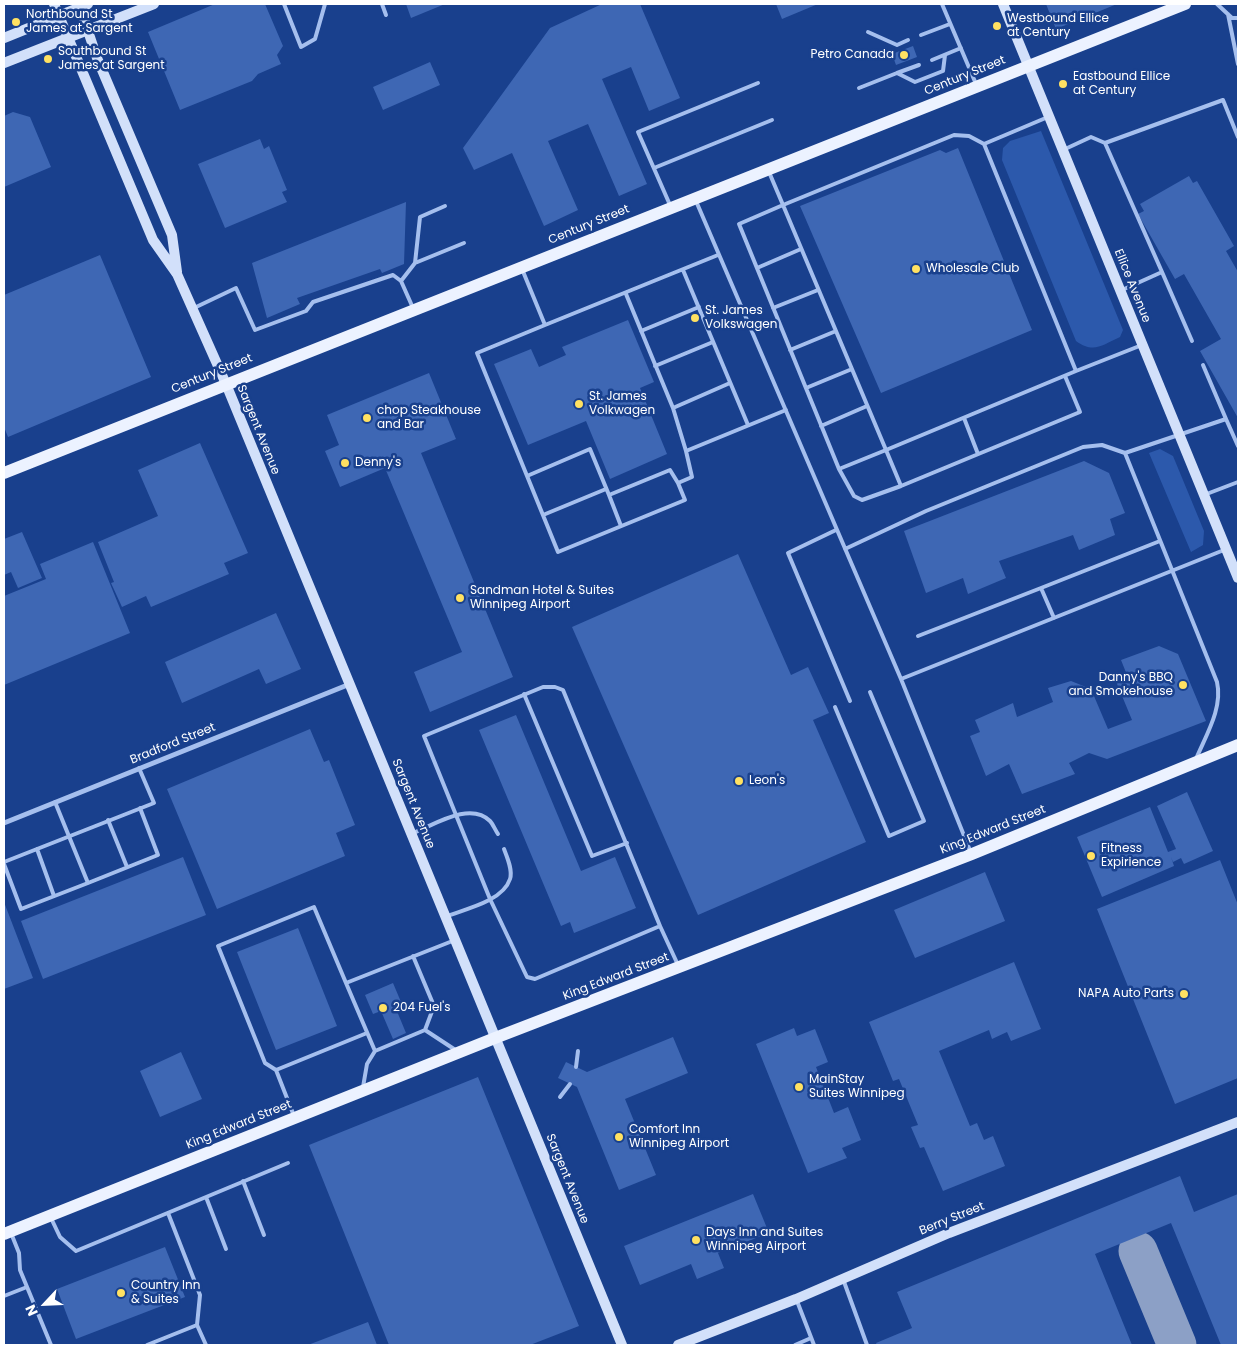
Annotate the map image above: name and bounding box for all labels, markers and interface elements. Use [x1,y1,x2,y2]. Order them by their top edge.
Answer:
place label: Northbound St James at Sargent [26,8,133,36]
place label: Westbound Ellice at Century [1007,12,1109,40]
marker: Northbound St James at Sargent [10,16,22,28]
marker: Westbound Ellice at Century [991,20,1003,32]
place label: Southbound St James at Sargent [58,45,165,73]
place label: Petro Canada [810,48,894,62]
marker: Petro Canada [898,49,910,61]
marker: Southbound St James at Sargent [42,53,54,65]
street label: Century Street [922,53,1008,99]
place label: Eastbound Ellice at Century [1073,70,1170,98]
marker: Eastbound Ellice at Century [1057,78,1069,90]
street label: Century Street [546,202,632,248]
street label: Ellice Avenue [1111,247,1153,325]
place label: Wholesale Club [926,262,1019,276]
marker: Wholesale Club [910,263,922,275]
place label: St. James Volkswagen [705,304,777,332]
marker: St. James Volkswagen [689,312,701,324]
street label: Century Street [169,351,255,397]
street label: Sargent Avenue [233,383,283,477]
place label: St. James Volkwagen [589,390,655,418]
marker: St. James Volkwagen [573,398,585,410]
place label: chop Steakhouse and Bar [377,404,481,432]
marker: chop Steakhouse and Bar [361,412,373,424]
place label: Denny's [355,456,401,470]
marker: Denny's [339,457,351,469]
place label: Sandman Hotel & Suites Winnipeg Airport [470,584,614,612]
marker: Sandman Hotel & Suites Winnipeg Airport [454,592,466,604]
place label: Danny's BBQ and Smokehouse [1068,671,1173,699]
marker: Danny's BBQ and Smokehouse [1177,679,1189,691]
street label: Bradford Street [128,720,218,768]
street label: Sargent Avenue [388,757,438,851]
place label: Leon's [749,774,785,788]
marker: Leon's [733,775,745,787]
street label: King Edward Street [938,802,1048,858]
place label: Fitness Expirience [1101,842,1161,870]
marker: Fitness Expirience [1085,850,1097,862]
street label: King Edward Street [561,950,671,1004]
place label: NAPA Auto Parts [1078,987,1174,1001]
marker: NAPA Auto Parts [1178,988,1190,1000]
place label: 204 Fuel's [393,1001,450,1015]
marker: 204 Fuel's [377,1002,389,1014]
place label: MainStay Suites Winnipeg [809,1073,905,1101]
marker: MainStay Suites Winnipeg [793,1081,805,1093]
street label: King Edward Street [184,1097,294,1153]
place label: Comfort Inn Winnipeg Airport [629,1123,729,1151]
marker: Comfort Inn Winnipeg Airport [613,1131,625,1143]
street label: Sargent Avenue [542,1132,592,1226]
street label: Berry Street [917,1199,987,1239]
place label: Days Inn and Suites Winnipeg Airport [706,1226,823,1254]
marker: Days Inn and Suites Winnipeg Airport [690,1234,702,1246]
north arrow [20,1279,70,1329]
place label: Country Inn & Suites [131,1279,200,1307]
marker: Country Inn & Suites [115,1287,127,1299]
text: N [20,1301,43,1319]

